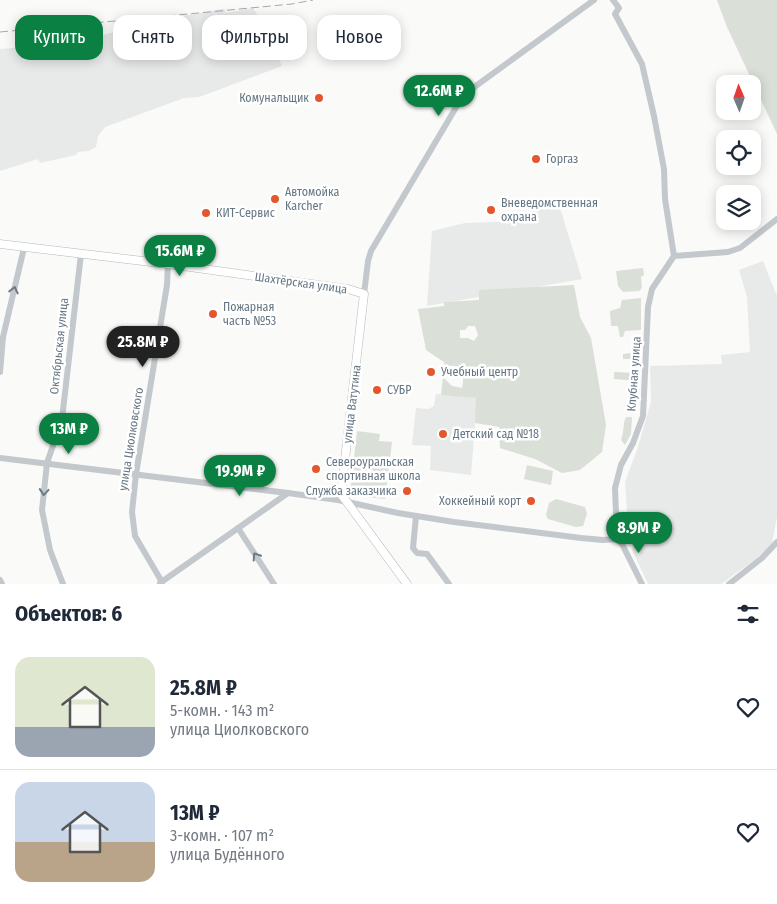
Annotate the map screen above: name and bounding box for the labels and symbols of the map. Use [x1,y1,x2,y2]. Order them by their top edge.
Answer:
pin: 12.6M ₽ [393,74,485,117]
north arrow [716,75,761,120]
place label: Комунальщик [239,91,309,105]
marker: Комунальщик [313,92,325,104]
place label: Горгаз [546,152,578,166]
marker: Горгаз [530,153,542,165]
place label: Автомойка Karcher [285,185,339,213]
marker: Автомойка Karcher [269,193,281,205]
place label: Вневедомственная охрана [501,196,598,224]
marker: Вневедомственная охрана [485,204,497,216]
place label: КИТ-Сервис [216,206,275,220]
marker: КИТ-Сервис [200,207,212,219]
pin: 15.6M ₽ [134,234,226,277]
street label: Шахтёрская улица [254,270,348,296]
one-way arrow [8,285,19,294]
street label: Октябрьская улица [47,297,71,395]
place label: Пожарная часть №53 [223,300,276,328]
marker: Пожарная часть №53 [207,308,219,320]
pin: 25.8M ₽ [97,326,189,368]
street label: Клубная улица [624,336,644,412]
street label: улица Ватутина [340,364,364,444]
place label: Учебный центр [440,365,518,379]
marker: Учебный центр [425,366,437,378]
place label: СУБР [387,383,411,397]
marker: СУБР [371,384,383,396]
street label: улица Циолковского [116,386,146,492]
pin: 13M ₽ [34,412,104,455]
place label: Детский сад №18 [452,427,539,441]
marker: Детский сад №18 [437,428,449,440]
pin: 19.9M ₽ [194,454,286,497]
place label: Североуральская спортивная школа [326,455,421,483]
marker: Североуральская спортивная школа [310,463,322,475]
place label: Служба заказчика [306,484,397,498]
marker: Служба заказчика [401,485,413,497]
one-way arrow [39,488,50,496]
place label: Хоккейный корт [439,494,521,508]
marker: Хоккейный корт [525,495,537,507]
pin: 8.9M ₽ [598,512,680,554]
one-way arrow [252,553,262,562]

